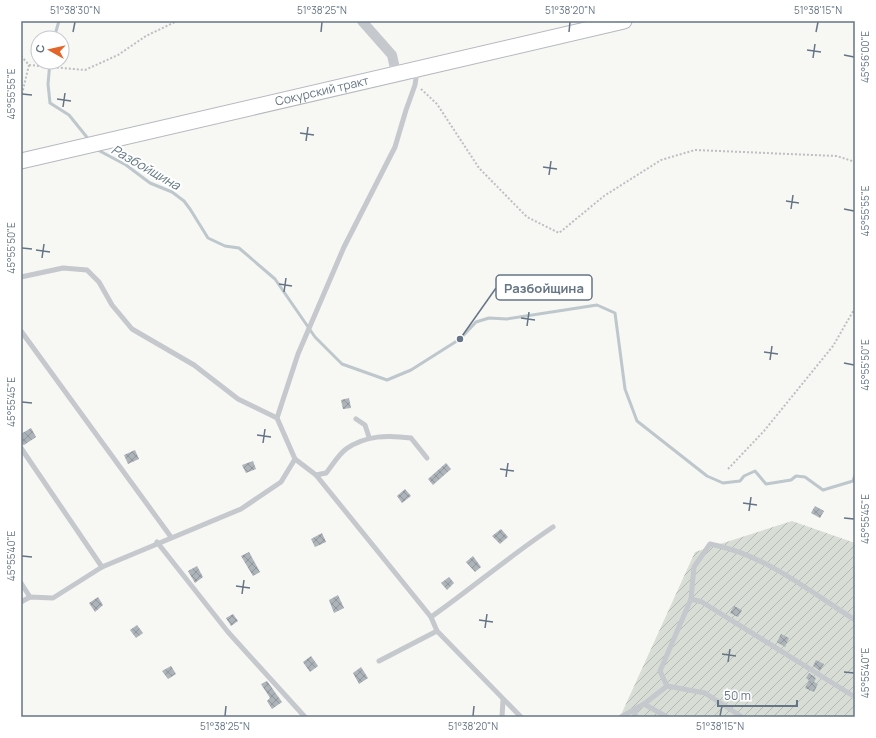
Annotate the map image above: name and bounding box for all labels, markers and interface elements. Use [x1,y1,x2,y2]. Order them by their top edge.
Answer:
text: 51°38'30"N [50,3,100,17]
text: 51°38'25"N [297,3,347,17]
text: 51°38'20"N [545,3,595,17]
text: 51°38'15"N [794,3,842,17]
north arrow [30,30,70,70]
text: 45°56'00"E [858,31,872,83]
text: С [32,43,48,54]
text: 45°55'55"E [4,68,18,120]
street label: Сокурский тракт [273,72,370,110]
water label: Разбойщина [108,140,184,194]
text: 45°55'55"E [858,185,872,237]
text: 45°55'50"E [4,222,18,274]
callout: Разбойщина [496,275,592,300]
text: Разбойщина [504,279,584,297]
text: 45°55'50"E [858,339,872,391]
text: 45°55'45"E [4,377,18,427]
text: 45°55'45"E [858,494,872,544]
text: 45°55'40"E [4,531,18,581]
text: 45°55'40"E [858,648,872,698]
scale bar [718,682,797,708]
text: 50 m [724,687,751,704]
text: 51°38'25"N [200,719,250,733]
text: 51°38'20"N [448,719,498,733]
text: 51°38'15"N [696,719,744,733]

